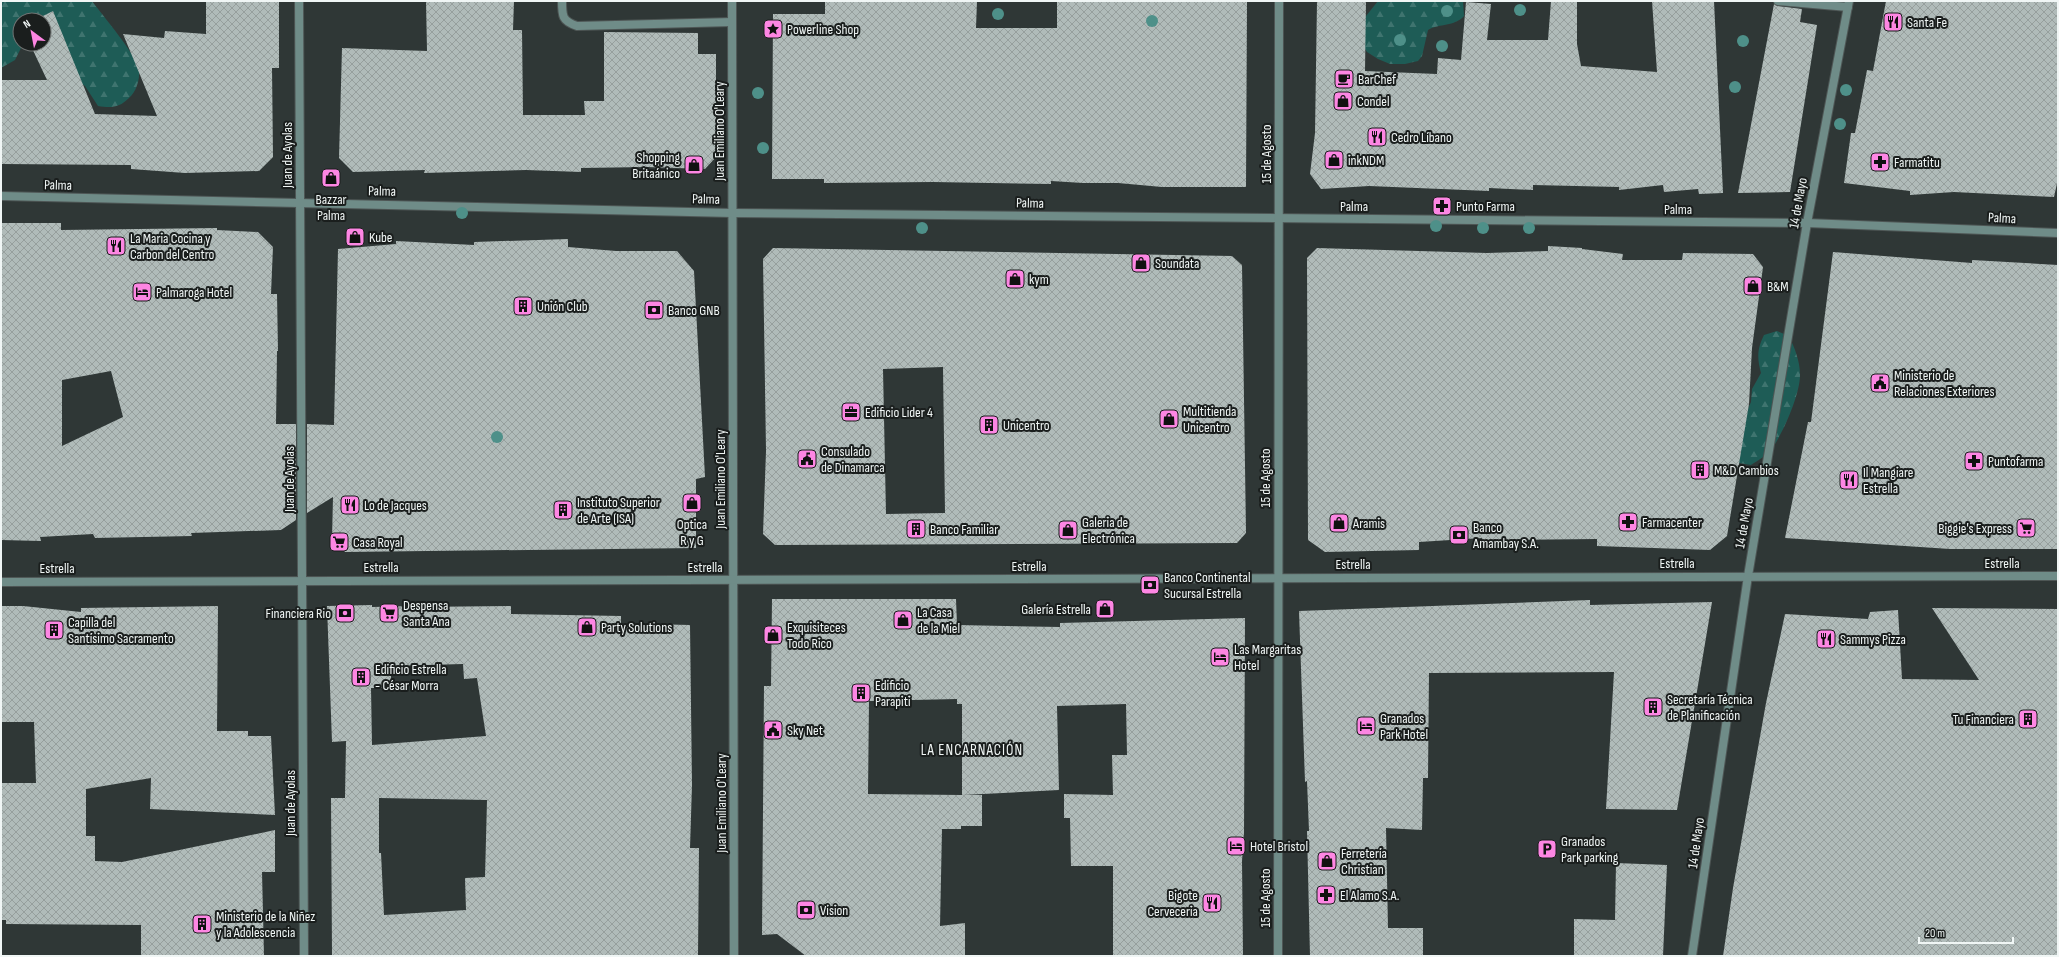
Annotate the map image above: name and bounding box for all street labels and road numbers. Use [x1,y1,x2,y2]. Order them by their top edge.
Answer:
street label: Juan Emiliano O'Leary [711,81,728,182]
street label: Juan de Ayolas [279,122,296,189]
street label: 15 de Agosto [1258,124,1275,183]
street label: Palma [44,176,72,194]
street label: 14 de Mayo [1785,176,1811,230]
street label: Palma [368,182,396,200]
street label: Palma [692,190,720,208]
street label: Palma [1016,194,1044,212]
street label: Palma [1340,198,1368,215]
street label: Palma [1664,201,1692,218]
street label: Palma [1988,209,2016,227]
street label: Juan Emiliano O'Leary [712,429,729,530]
street label: Juan de Ayolas [281,446,298,513]
street label: 15 de Agosto [1257,448,1274,507]
street label: 14 de Mayo [1731,496,1757,550]
street label: Estrella [1659,555,1695,572]
street label: Estrella [1984,555,2020,572]
street label: Estrella [1335,556,1371,573]
street label: Estrella [1011,558,1047,575]
street label: Estrella [363,559,399,576]
street label: Estrella [687,559,723,576]
street label: Estrella [39,560,75,577]
street label: Juan Emiliano O'Leary [713,753,730,854]
street label: Juan de Ayolas [282,770,299,837]
street label: 14 de Mayo [1684,816,1708,870]
street label: 15 de Agosto [1257,868,1274,927]

